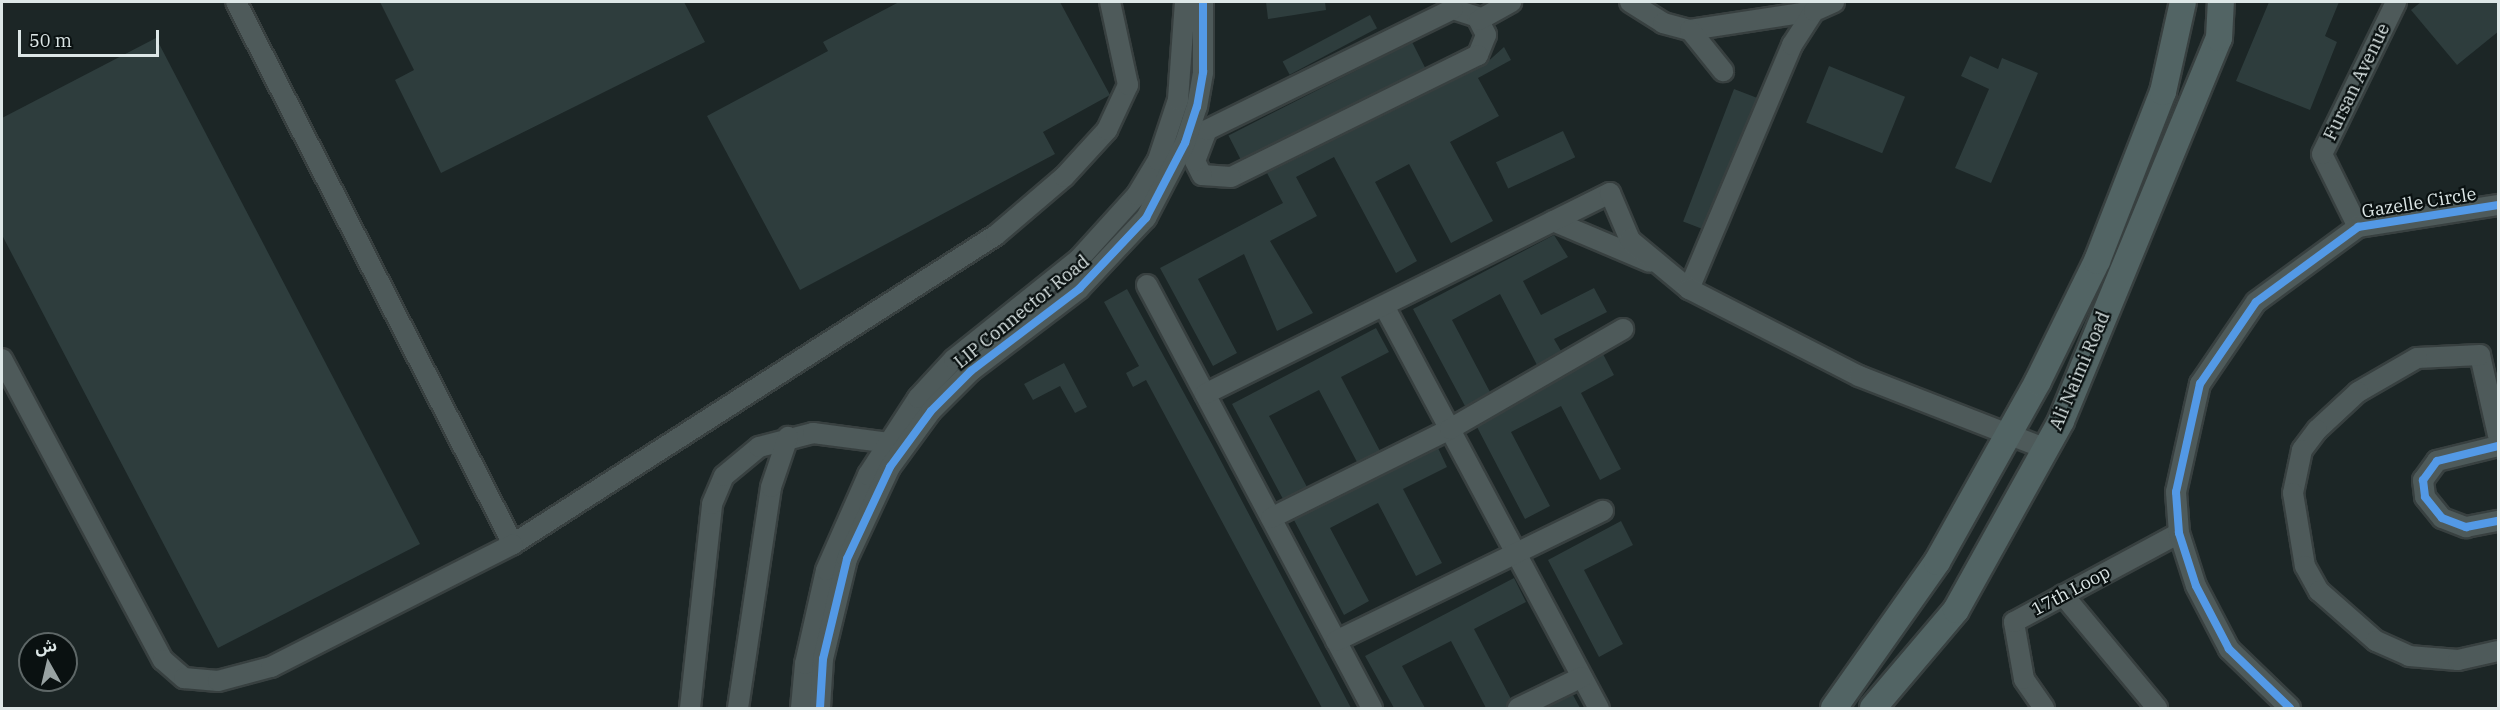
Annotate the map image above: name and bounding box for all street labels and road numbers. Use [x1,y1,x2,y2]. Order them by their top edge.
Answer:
street label: Fursan Avenue [2319,20,2395,144]
street label: Gazelle Circle [2360,183,2478,223]
street label: LIP Connector Road [950,251,1094,373]
street label: Ali Naimi Road [2045,308,2115,434]
street label: 17th Loop [2028,561,2114,621]

